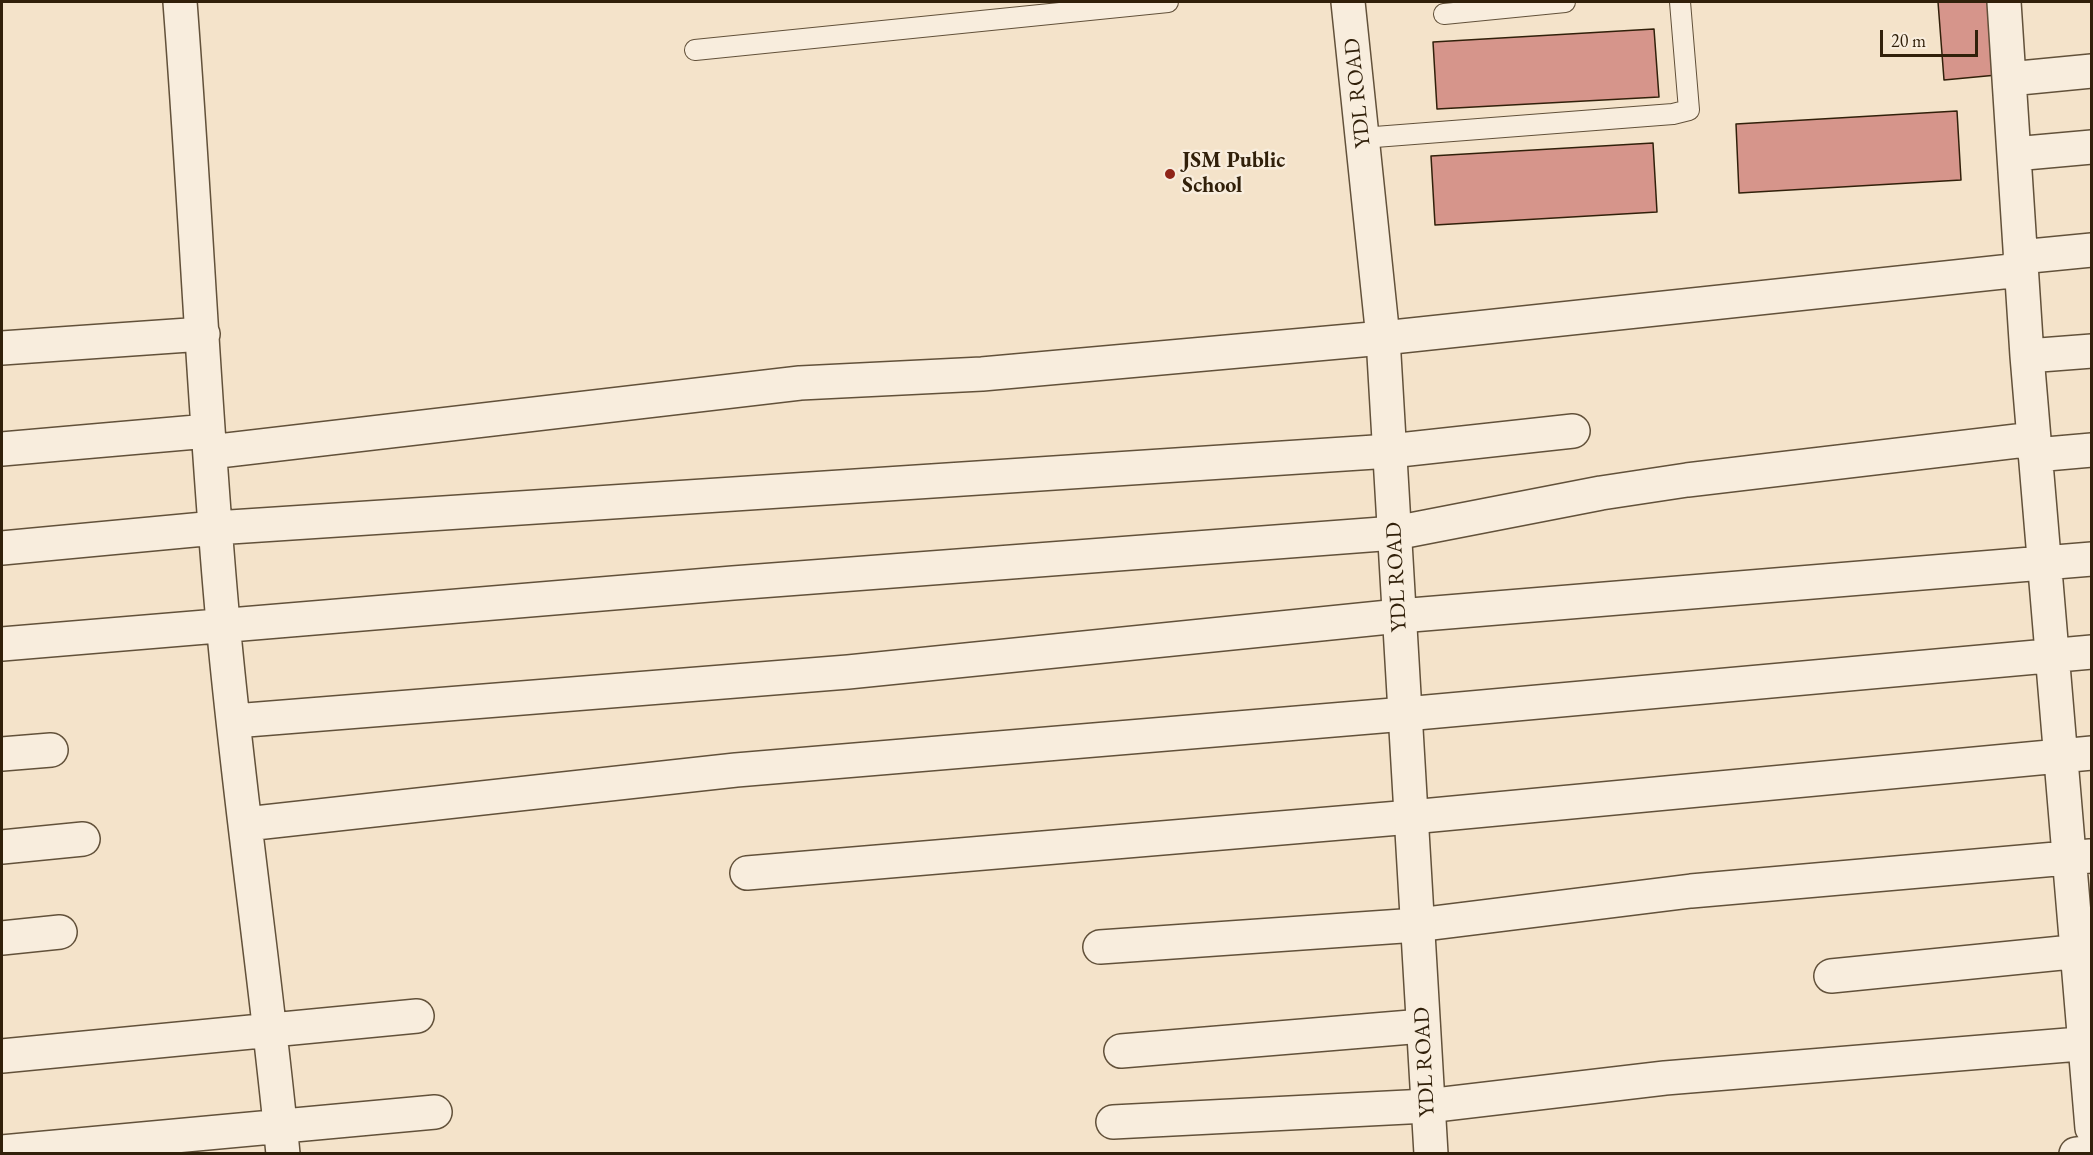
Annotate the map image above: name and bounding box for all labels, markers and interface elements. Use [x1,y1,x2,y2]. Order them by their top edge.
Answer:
scale bar [1883,18,1980,56]
text: 20 m [1891,29,1926,52]
street label: YDL ROAD [1339,37,1377,149]
place label: JSM Public School [1182,148,1285,200]
marker: JSM Public School [1163,167,1177,181]
street label: YDL ROAD [1381,521,1413,633]
street label: YDL ROAD [1409,1006,1441,1118]

